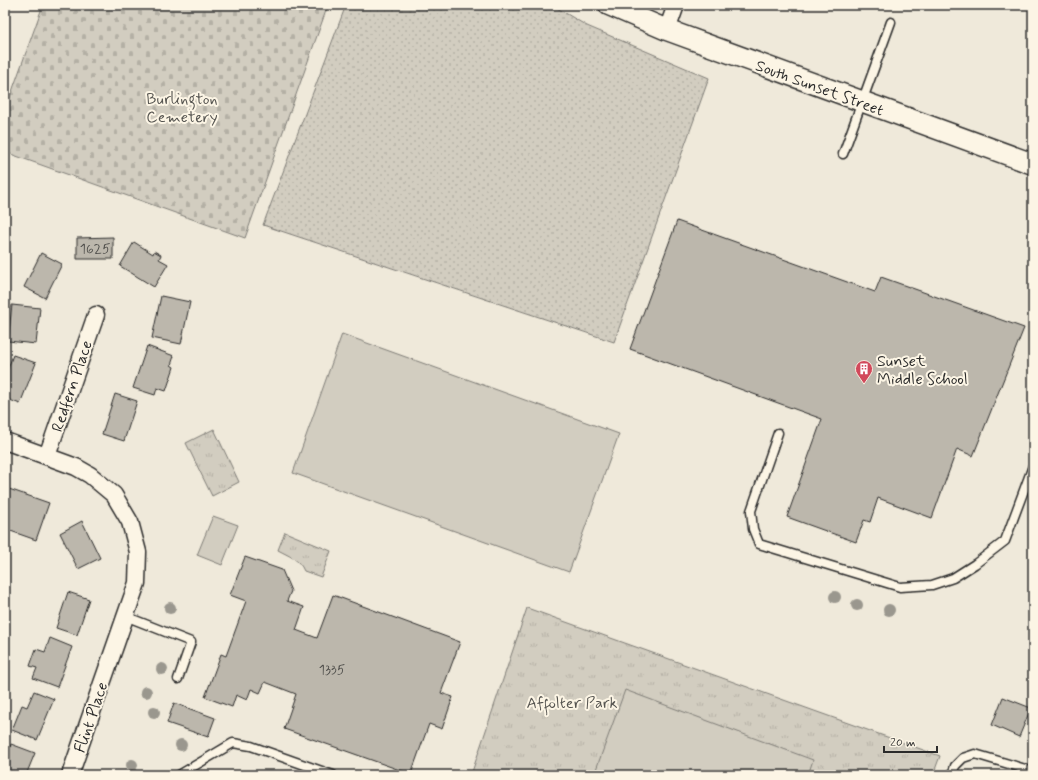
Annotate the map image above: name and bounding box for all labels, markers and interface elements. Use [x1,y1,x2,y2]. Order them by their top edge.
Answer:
street label: South Sunset Street [753,55,886,121]
park label: Burlington Cemetery [146,89,218,128]
house number: 1625 [80,240,110,258]
street label: Redfern Place [47,338,98,435]
place label: Sunset Middle School [877,351,968,390]
building icon: Sunset Middle School [854,359,874,384]
house number: 1335 [319,661,345,679]
street label: Flint Place [70,679,113,756]
park label: Affolter Park [527,693,617,716]
scale bar [884,728,937,754]
text: 20 m [890,735,916,751]

